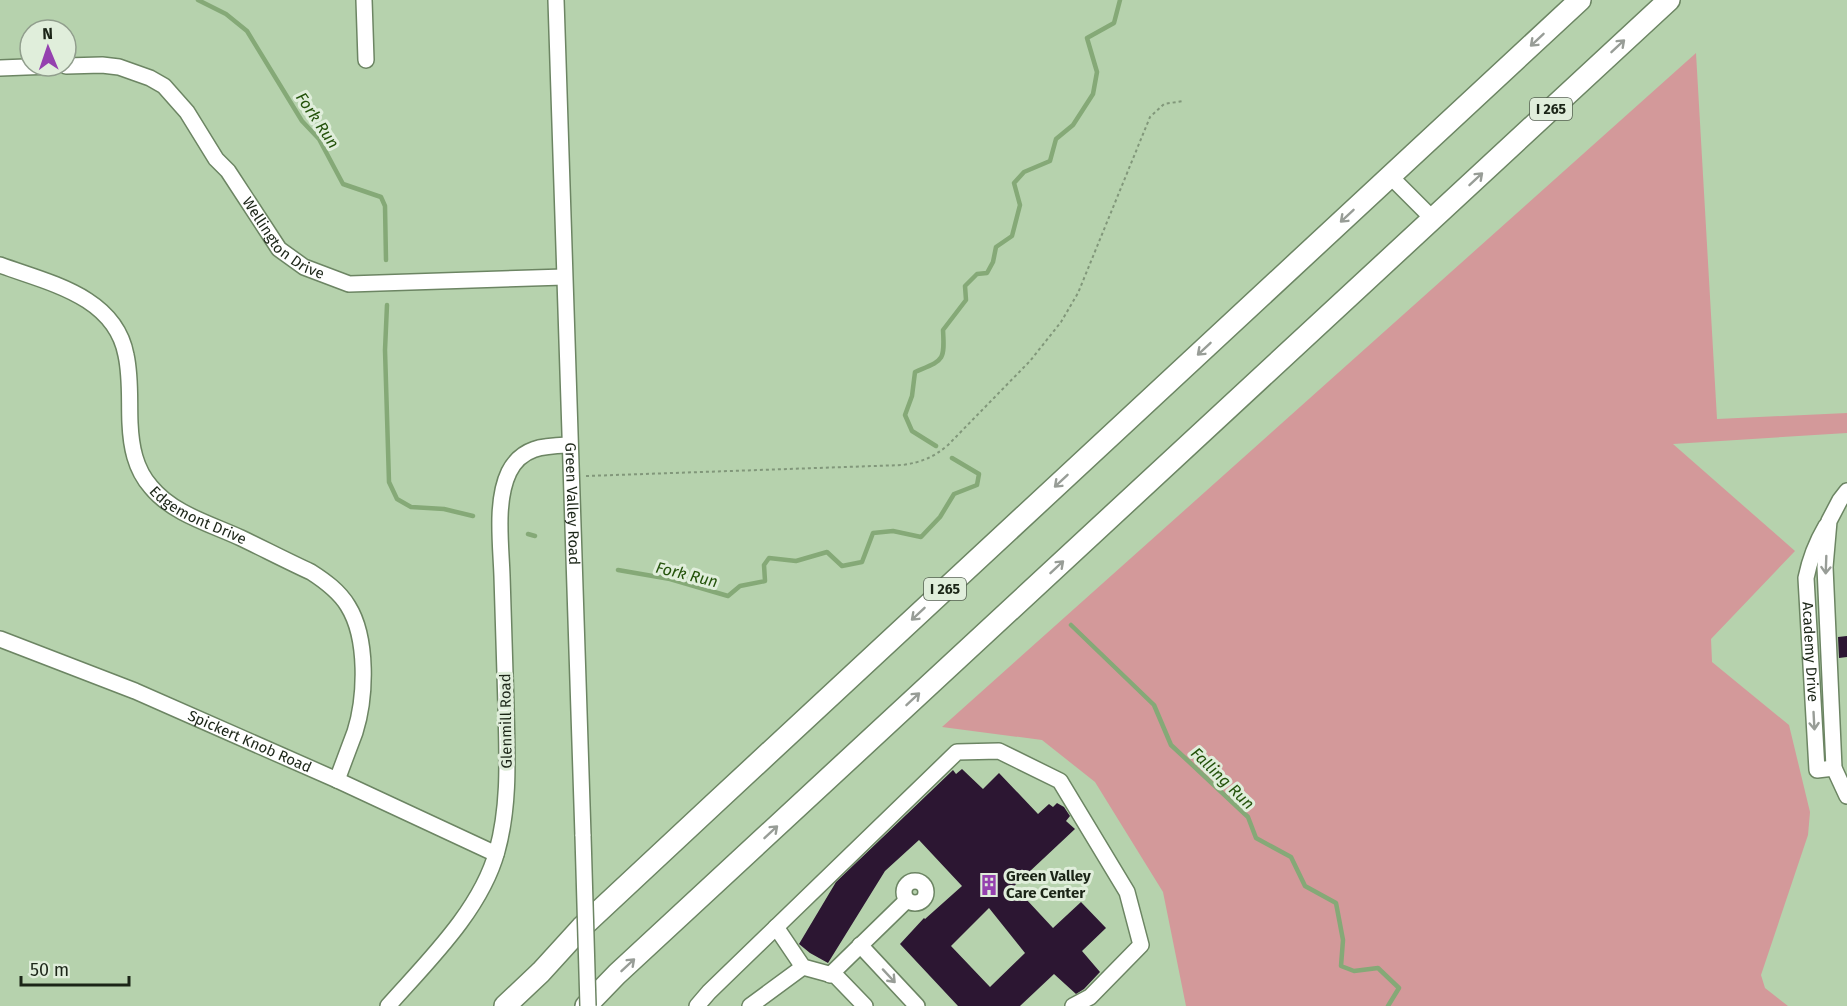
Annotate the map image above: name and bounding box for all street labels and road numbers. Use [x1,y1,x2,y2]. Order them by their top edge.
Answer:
road number: I 265 [1530,98,1572,120]
street label: Wellington Drive [238,194,327,283]
street label: Green Valley Road [561,442,583,565]
street label: Edgemont Drive [146,482,249,548]
road number: I 265 [924,578,966,600]
street label: Academy Drive [1798,601,1822,702]
street label: Glenmill Road [496,673,516,769]
street label: Spickert Knob Road [185,706,314,777]

